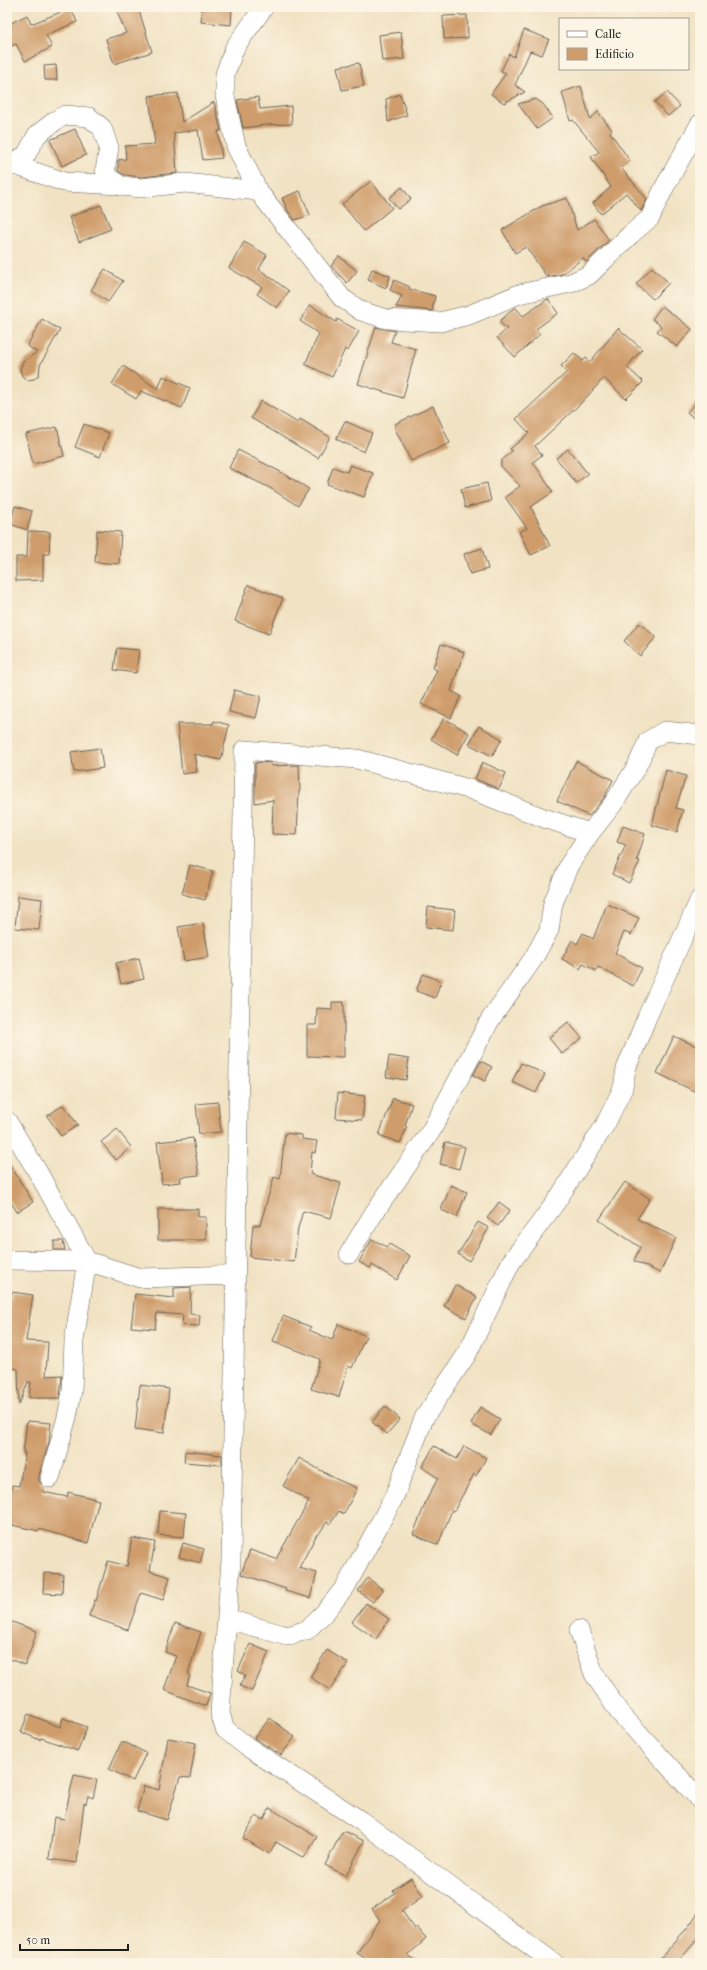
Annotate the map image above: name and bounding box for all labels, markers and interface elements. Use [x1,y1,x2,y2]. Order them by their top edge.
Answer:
legend [559,18,689,70]
text: Calle [595,27,621,41]
text: Edificio [595,47,634,61]
scale bar [20,1926,128,1952]
text: 50 m [26,1933,50,1947]

